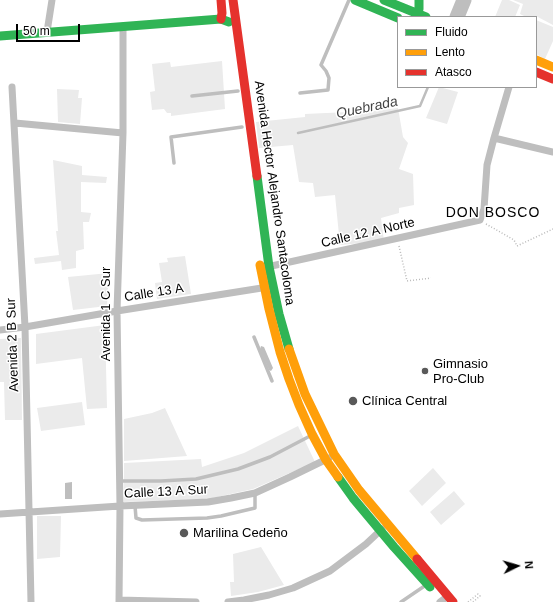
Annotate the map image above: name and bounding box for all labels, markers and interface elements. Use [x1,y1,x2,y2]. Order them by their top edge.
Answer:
scale bar [18,16,82,42]
legend [397,16,537,88]
text: 50 m [23,24,50,38]
text: Fluido [435,25,468,39]
text: Lento [435,45,465,59]
text: Atasco [435,65,472,79]
street label: Avenida Hector Alejandro Santacoloma [251,80,297,306]
water label: Quebrada [335,93,399,123]
district label: DON BOSCO [446,205,540,221]
street label: Calle 12 A Norte [320,215,416,251]
street label: Avenida 1 C Sur [98,267,114,361]
street label: Calle 13 A [123,281,185,305]
street label: Avenida 2 B Sur [4,298,22,392]
place label: Gimnasio Pro-Club [433,356,488,387]
marker: Gimnasio Pro-Club [420,366,430,376]
place label: Clínica Central [362,393,447,409]
marker: Clínica Central [347,395,359,407]
street label: Calle 13 A Sur [124,482,208,502]
place label: Marilina Cedeño [193,525,288,541]
marker: Marilina Cedeño [178,527,190,539]
north arrow [497,546,537,586]
text: N [523,560,535,569]

